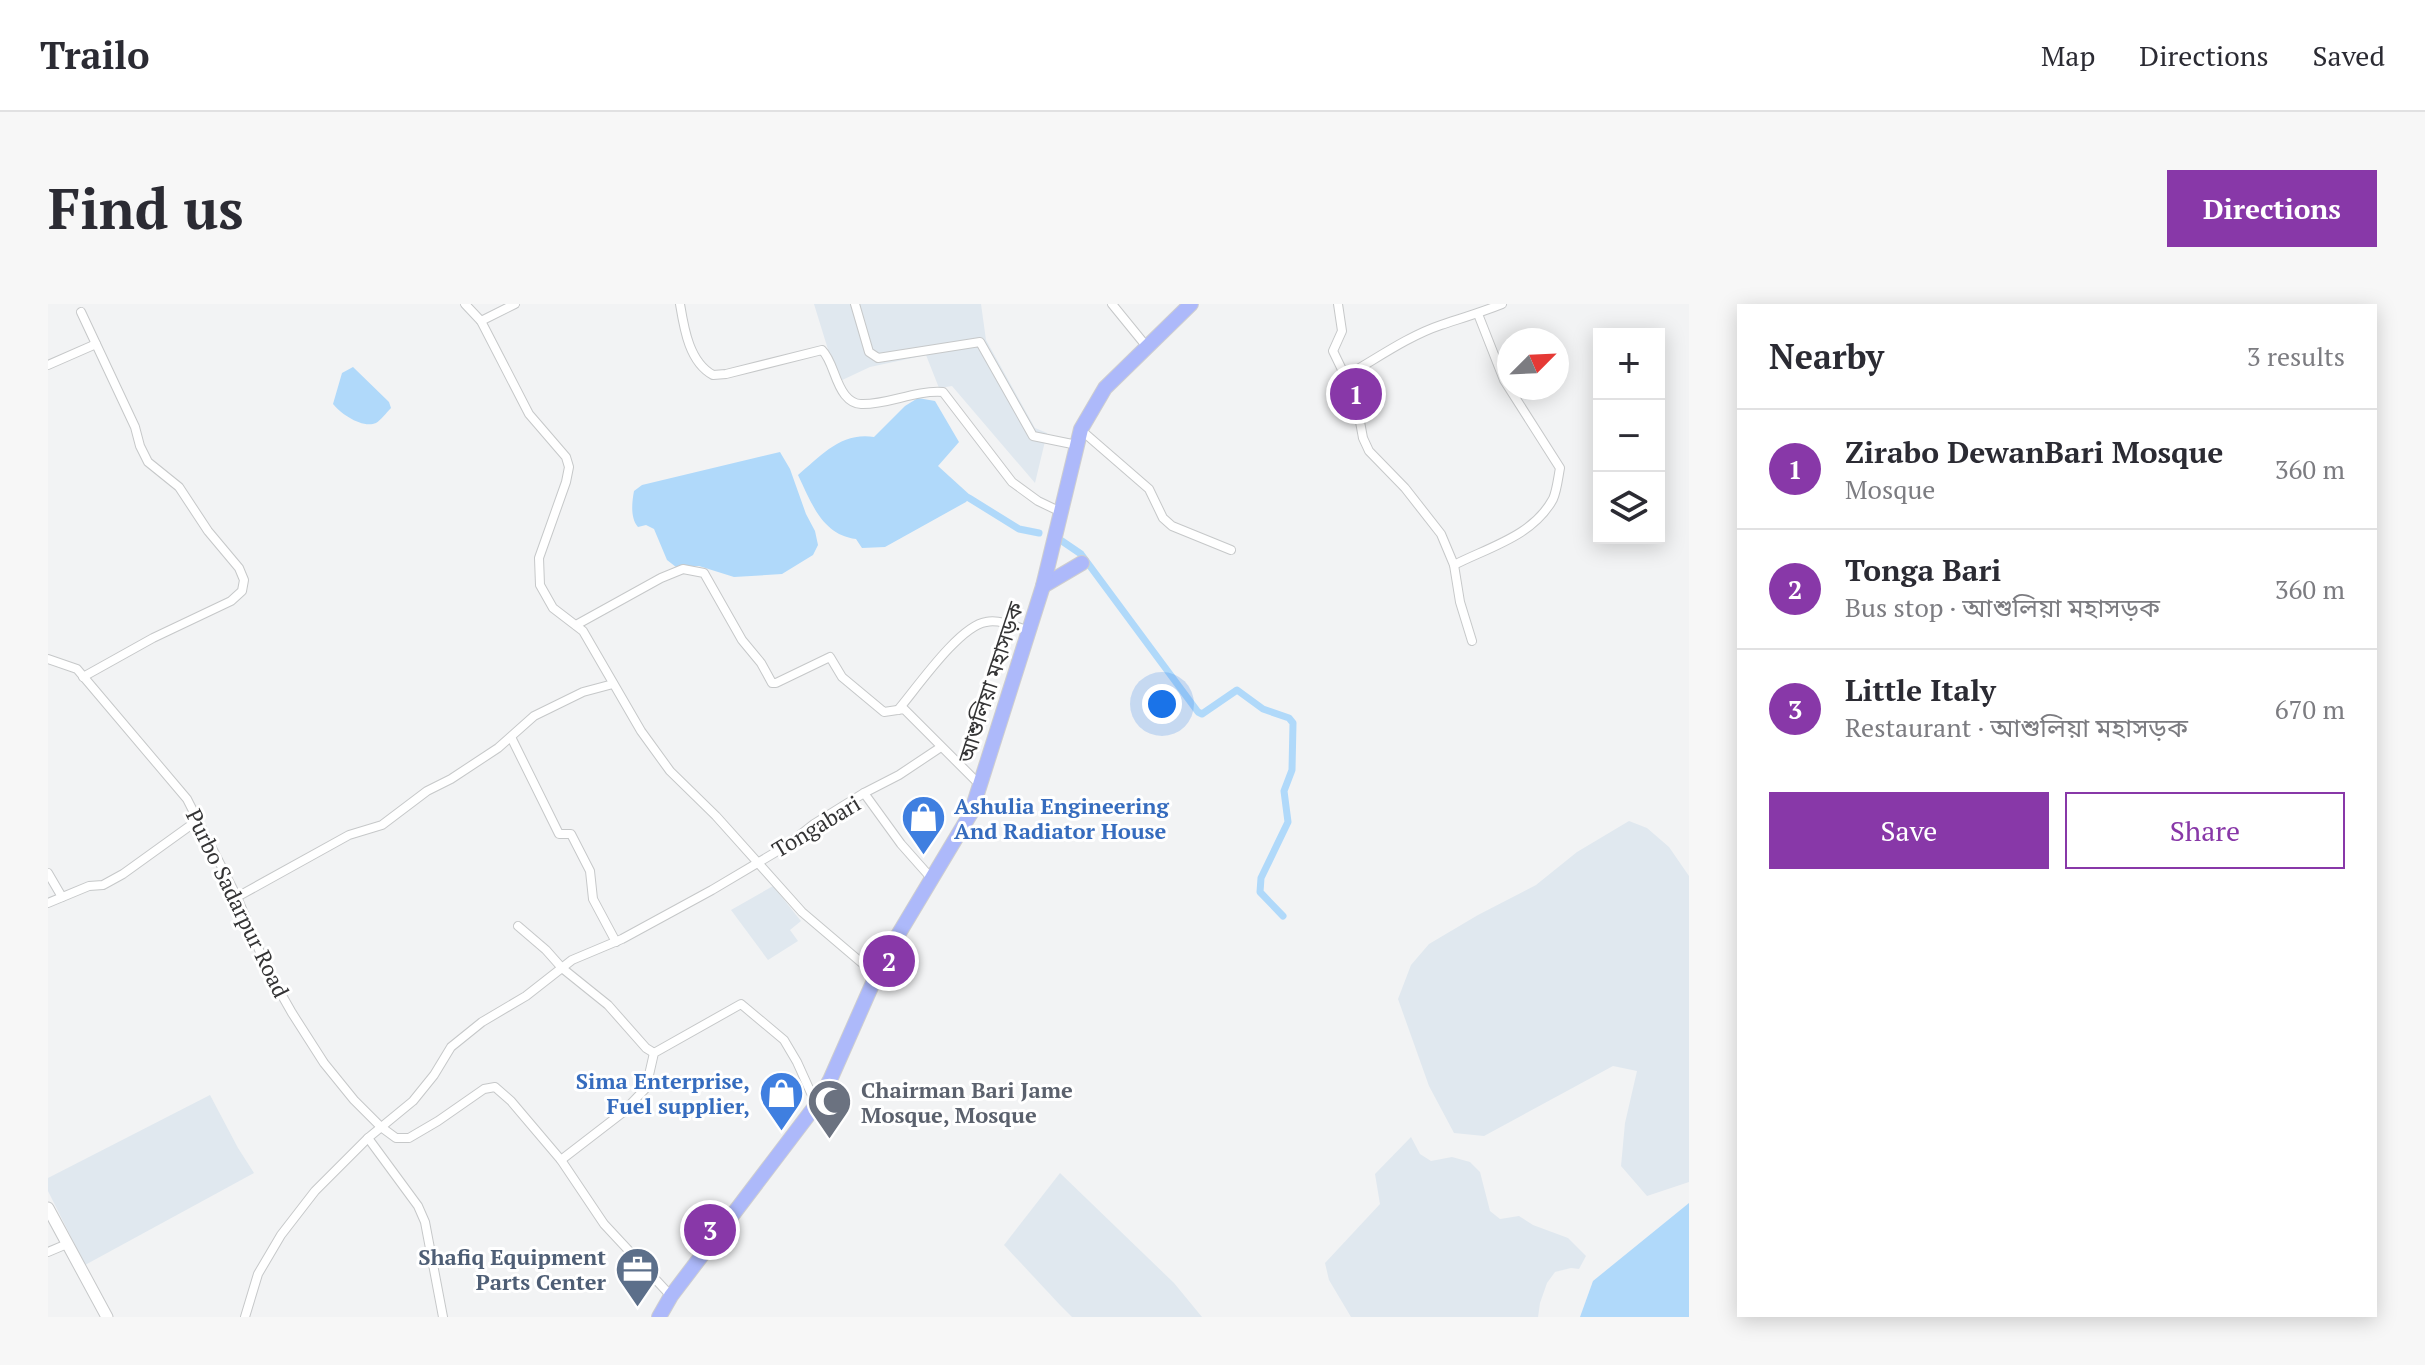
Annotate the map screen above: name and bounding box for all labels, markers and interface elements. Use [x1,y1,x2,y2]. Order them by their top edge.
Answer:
text: Trailo [40,30,150,80]
text: Map [2041,37,2095,74]
text: Directions [2139,37,2269,74]
text: Saved [2313,37,2385,74]
button: Directions [2167,170,2377,247]
text: Find us [48,171,244,245]
north arrow [1497,328,1569,400]
map controls [1593,328,1665,544]
button: + [1593,328,1665,400]
text: Nearby [1769,334,1884,379]
text: 3 results [2247,339,2345,373]
pin: 1 [1330,364,1382,424]
button: − [1593,400,1665,472]
text: Zirabo DewanBari Mosque [1845,432,2223,472]
text: 1 [1788,452,1802,486]
text: 360 m [2275,452,2345,486]
button: layers [1593,472,1665,544]
text: Mosque [1845,472,1935,506]
text: Tonga Bari [1845,550,2001,590]
text: 2 [1788,572,1802,606]
text: 360 m [2275,572,2345,606]
text: Bus stop · আশুলিয়া মহাসড়ক [1845,590,2160,624]
street label: আশুলিয়া মহাসড়ক [950,598,1030,767]
text: Little Italy [1845,670,1996,710]
your location [1142,684,1182,724]
text: 3 [1788,692,1802,726]
text: 670 m [2275,692,2345,726]
text: Restaurant · আশুলিয়া মহাসড়ক [1845,710,2188,744]
street label: Tongabari [766,788,866,864]
place label: Ashulia Engineering And Radiator House [954,791,1169,845]
button: Save [1769,792,2049,869]
button: Share [2065,792,2345,869]
shop icon: Ashulia Engineering And Radiator House [899,794,947,857]
street label: Purbo Sadarpur Road [180,804,296,1002]
pin: 2 [863,931,915,991]
place label: Sima Enterprise, Fuel supplier, [576,1066,750,1120]
shop icon: Sima Enterprise, Fuel supplier, [757,1069,805,1132]
place label: Chairman Bari Jame Mosque, Mosque [861,1075,1073,1129]
mosque icon: Chairman Bari Jame Mosque, Mosque [806,1078,854,1141]
pin: 3 [684,1200,736,1260]
place label: Shafiq Equipment Parts Center [418,1242,607,1296]
office icon: Shafiq Equipment Parts Center [613,1245,661,1308]

